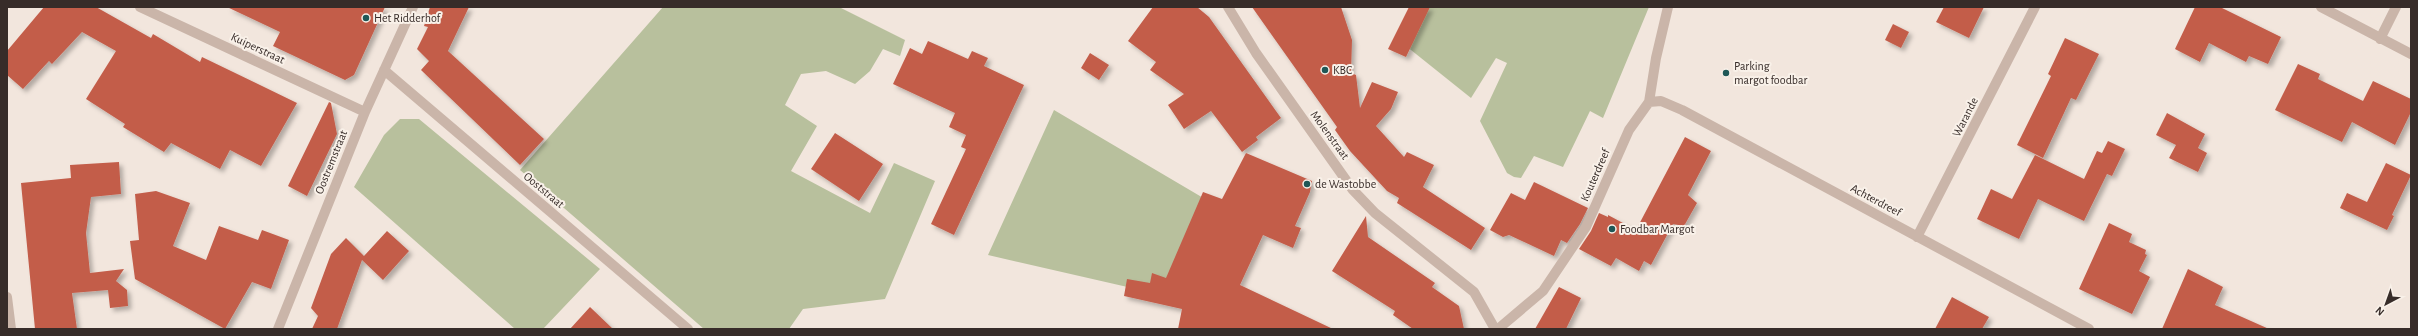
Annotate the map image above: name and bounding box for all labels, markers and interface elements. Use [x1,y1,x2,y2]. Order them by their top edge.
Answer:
place label: Het Ridderhof [374,12,442,24]
marker: Het Ridderhof [361,13,371,23]
street label: Kuiperstraat [229,30,287,66]
place label: Parking margot foodbar [1734,60,1807,86]
place label: KBC [1333,64,1352,76]
marker: KBC [1320,65,1330,75]
marker: Parking margot foodbar [1721,68,1731,78]
street label: Warande [1950,95,1980,139]
street label: Molenstraat [1308,109,1352,162]
street label: Oostremstraat [313,128,349,196]
street label: Kouterdreef [1578,146,1612,203]
street label: Ooststraat [521,170,567,210]
place label: de Wastobbe [1315,178,1376,190]
marker: de Wastobbe [1302,179,1312,189]
street label: Achterdreef [1849,182,1904,219]
place label: Foodbar Margot [1620,223,1695,235]
marker: Foodbar Margot [1607,224,1617,234]
north arrow [2366,284,2406,324]
text: N [2373,305,2386,318]

